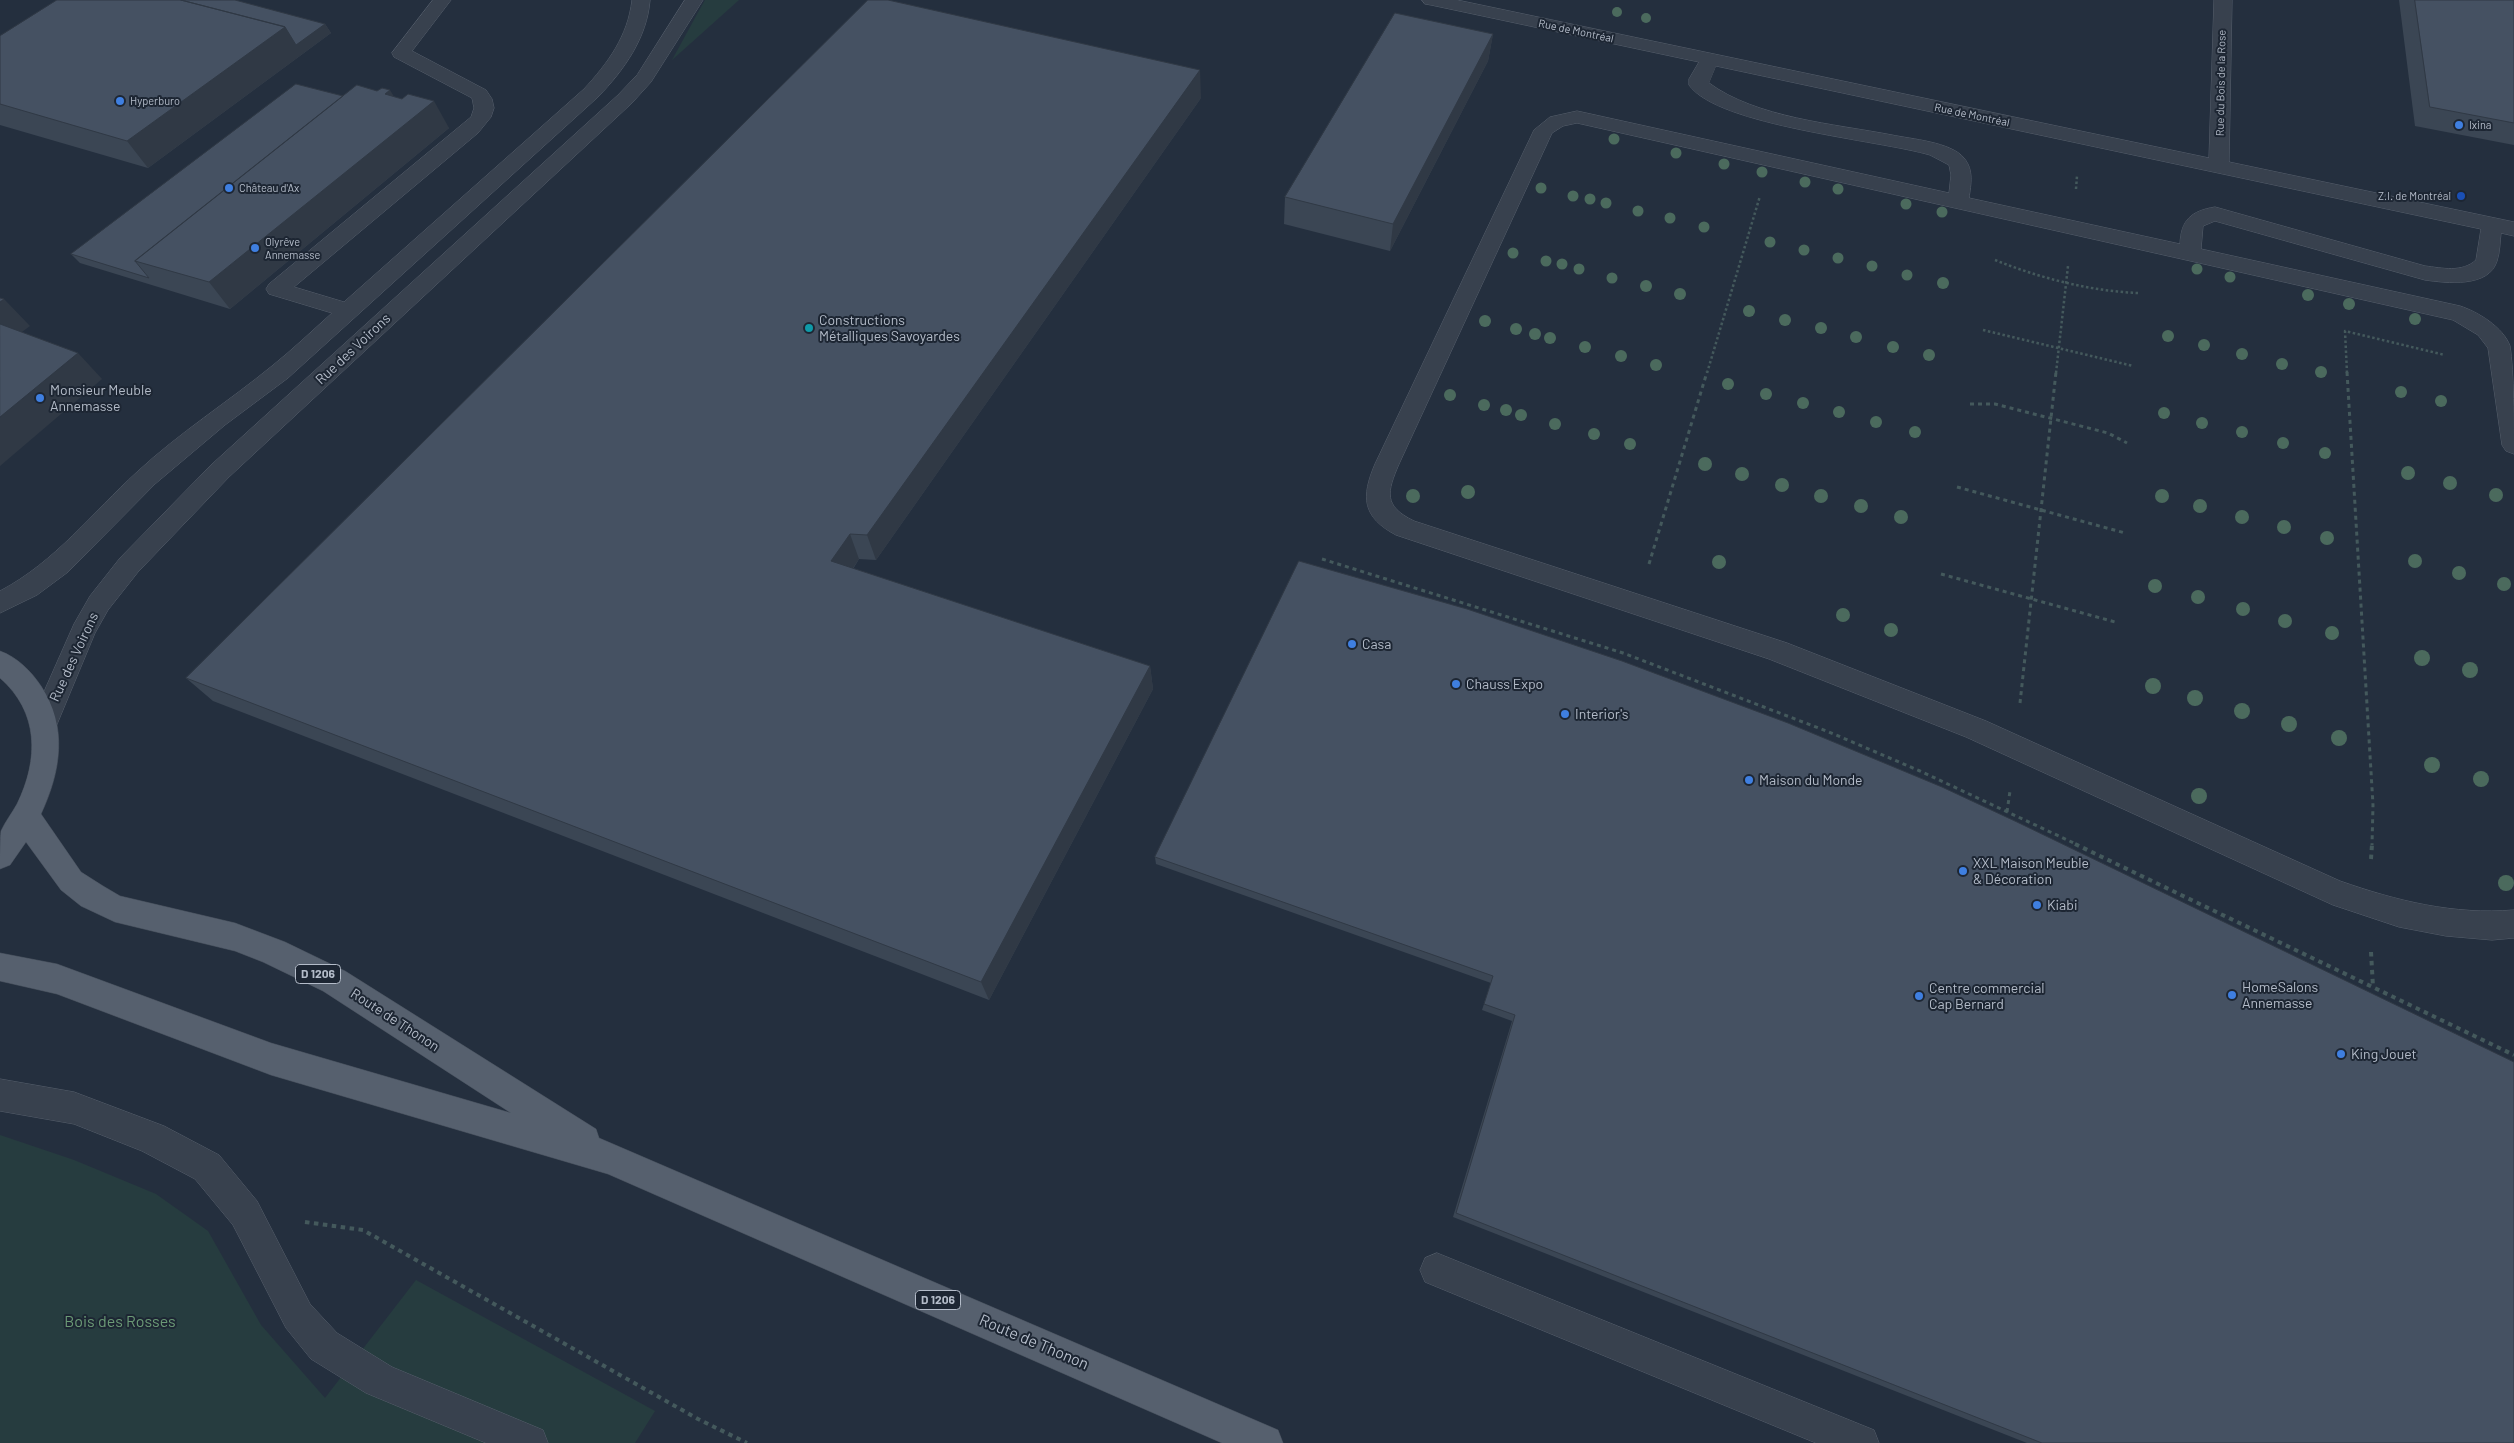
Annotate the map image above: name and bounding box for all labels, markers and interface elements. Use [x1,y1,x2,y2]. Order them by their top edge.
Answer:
street label: Rue de Montréal [1537,17,1615,45]
street label: Rue du Bois de la Rose [2213,30,2229,136]
place label: Hyperburo [130,94,180,108]
marker: Hyperburo [114,95,126,107]
street label: Rue de Montréal [1933,101,2011,129]
place label: Ixina [2469,118,2491,132]
marker: Ixina [2453,119,2465,131]
place label: Château d'Ax [239,181,299,195]
marker: Château d'Ax [223,182,235,194]
place label: Z.I. de Montréal [2378,189,2451,203]
marker: Z.I. de Montréal [2455,190,2467,202]
place label: Olyrêve Annemasse [265,235,320,261]
marker: Olyrêve Annemasse [249,242,261,254]
street label: Rue des Voirons [312,310,394,388]
place label: Constructions Métalliques Savoyardes [819,312,960,344]
marker: Constructions Métalliques Savoyardes [803,322,815,334]
place label: Monsieur Meuble Annemasse [50,382,152,414]
marker: Monsieur Meuble Annemasse [34,392,46,404]
street label: Rue des Voirons [46,610,102,704]
place label: Casa [1362,636,1391,652]
marker: Casa [1346,638,1358,650]
place label: Chauss Expo [1466,676,1543,692]
marker: Chauss Expo [1450,678,1462,690]
place label: Interior's [1575,706,1629,722]
marker: Interior's [1559,708,1571,720]
place label: Maison du Monde [1759,772,1863,788]
marker: Maison du Monde [1743,774,1755,786]
place label: XXL Maison Meuble & Décoration [1973,855,2089,888]
marker: XXL Maison Meuble & Décoration [1957,865,1969,877]
place label: Kiabi [2047,897,2077,913]
marker: Kiabi [2031,899,2043,911]
road number: D 1206 [296,964,340,984]
place label: HomeSalons Annemasse [2242,979,2318,1012]
place label: Centre commercial Cap Bernard [1929,980,2045,1012]
street label: Route de Thonon [347,985,443,1055]
marker: HomeSalons Annemasse [2226,989,2238,1001]
marker: Centre commercial Cap Bernard [1913,990,1925,1002]
place label: King Jouet [2351,1046,2417,1062]
marker: King Jouet [2335,1048,2347,1060]
road number: D 1206 [916,1290,960,1310]
street label: Route de Thonon [976,1310,1092,1374]
park label: Bois des Rosses [64,1312,176,1332]

